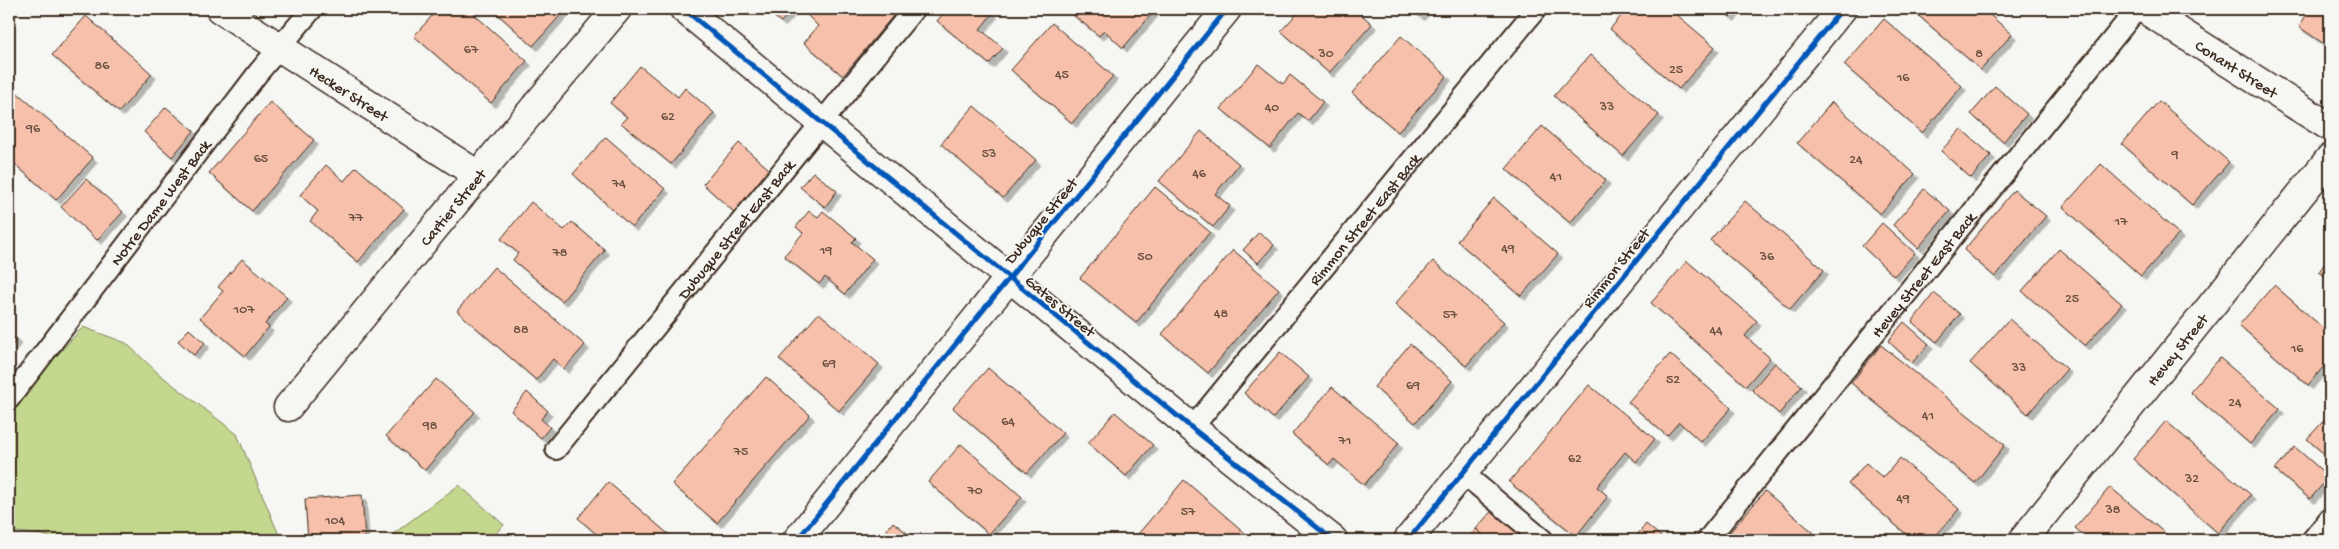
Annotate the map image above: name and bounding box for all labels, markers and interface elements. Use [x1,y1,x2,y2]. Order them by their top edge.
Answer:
street label: Conant Street [2190,38,2281,105]
house number: 67 [464,42,479,59]
house number: 30 [1317,46,1334,63]
house number: 8 [1975,46,1983,63]
house number: 86 [95,58,110,75]
house number: 25 [1669,62,1683,79]
street label: Hecker Street [304,63,392,129]
house number: 45 [1055,67,1069,84]
house number: 16 [1896,70,1910,87]
house number: 33 [1599,99,1614,116]
house number: 40 [1265,100,1279,117]
house number: 62 [661,109,675,126]
house number: 96 [25,121,41,138]
street label: Notre Dame West Back [108,136,218,271]
house number: 53 [982,146,996,163]
house number: 9 [2170,147,2179,164]
street label: Rimmon Street East Back [1307,149,1428,291]
house number: 65 [254,151,268,168]
house number: 24 [1849,152,1863,169]
street label: Dubuque Street East Back [675,156,801,305]
street label: Cartier Street [418,165,493,251]
house number: 46 [1192,166,1207,183]
house number: 41 [1550,169,1562,186]
street label: Dubuque Street [1001,174,1084,270]
house number: 74 [611,176,626,193]
street label: Hevey Street East Back [1869,208,1983,343]
house number: 77 [348,210,364,227]
house number: 17 [2114,214,2128,231]
street label: Rimmon Street [1580,224,1657,313]
house number: 49 [1501,241,1515,258]
house number: 19 [819,243,832,260]
house number: 78 [552,245,568,262]
house number: 50 [1137,249,1153,266]
house number: 36 [1759,249,1775,266]
street label: Gates Street [1020,273,1099,344]
house number: 25 [2065,291,2079,308]
house number: 107 [233,302,255,319]
house number: 48 [1214,306,1228,323]
house number: 57 [1443,307,1458,324]
street label: Hevey Street [2145,310,2215,391]
house number: 88 [513,322,529,339]
house number: 44 [1709,323,1723,340]
house number: 16 [2290,341,2304,358]
house number: 69 [822,356,836,373]
house number: 33 [2011,360,2026,377]
house number: 52 [1666,372,1680,389]
house number: 69 [1406,378,1420,395]
house number: 24 [2228,395,2242,412]
house number: 41 [1922,408,1934,425]
house number: 64 [1001,414,1015,431]
house number: 98 [422,418,438,435]
house number: 71 [1338,433,1351,450]
house number: 75 [733,444,748,461]
house number: 62 [1568,451,1582,468]
house number: 32 [2184,471,2199,488]
house number: 70 [966,483,983,500]
house number: 49 [1896,491,1910,508]
house number: 38 [2105,502,2121,519]
house number: 57 [1181,504,1196,521]
house number: 104 [324,513,345,530]

